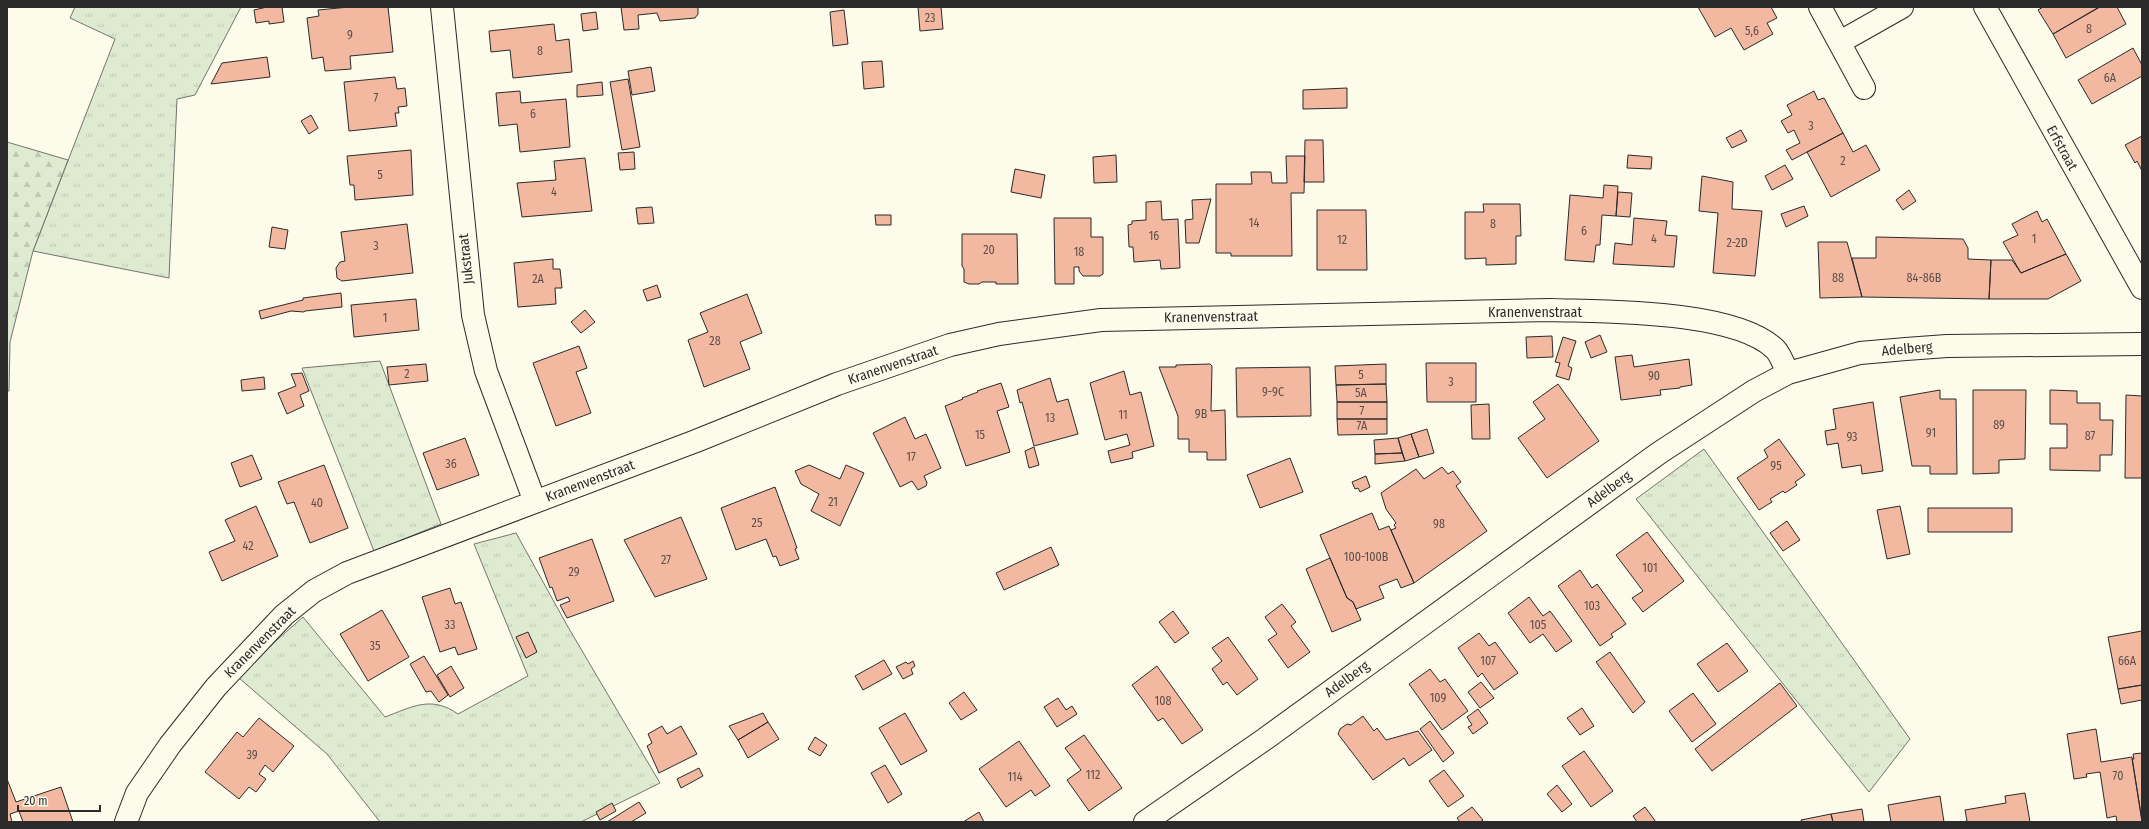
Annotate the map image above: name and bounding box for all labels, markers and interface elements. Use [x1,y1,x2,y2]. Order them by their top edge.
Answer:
house number: 23 [925,11,935,25]
house number: 8 [2086,22,2092,36]
house number: 5,6 [1745,24,1759,38]
house number: 9 [347,28,353,42]
house number: 8 [537,44,543,58]
house number: 6A [2104,71,2117,85]
house number: 7 [374,91,379,105]
house number: 6 [530,107,536,121]
house number: 3 [1808,119,1814,133]
street label: Erfstraat [2043,123,2081,174]
house number: 2 [1840,154,1846,168]
house number: 5 [377,168,383,182]
house number: 4 [551,185,557,199]
house number: 14 [1249,216,1259,230]
house number: 8 [1490,217,1496,231]
house number: 6 [1581,224,1587,238]
house number: 16 [1149,229,1159,243]
street label: Jukstraat [455,232,477,285]
house number: 4 [1651,232,1657,246]
house number: 1 [2032,232,2036,246]
house number: 12 [1337,233,1347,247]
house number: 2-2D [1726,236,1748,250]
house number: 3 [373,239,379,253]
house number: 20 [983,243,995,257]
house number: 18 [1074,245,1084,259]
house number: 88 [1832,271,1844,285]
house number: 84-86B [1907,271,1942,285]
house number: 2A [532,272,544,286]
street label: Kranenvenstraat [1488,304,1582,321]
street label: Kranenvenstraat [1164,308,1259,326]
house number: 1 [383,311,387,325]
house number: 28 [709,334,721,348]
street label: Adelberg [1881,338,1934,360]
street label: Kranenvenstraat [846,342,941,388]
house number: 2 [404,367,410,381]
house number: 5 [1358,368,1364,382]
house number: 90 [1648,369,1660,383]
house number: 3 [1448,375,1454,389]
house number: 9-9C [1262,385,1284,399]
house number: 5A [1355,386,1368,400]
house number: 7 [1360,404,1365,418]
house number: 9B [1195,407,1208,421]
house number: 11 [1118,408,1128,422]
house number: 13 [1045,411,1055,425]
house number: 89 [1993,418,2005,432]
house number: 7A [1357,419,1368,433]
house number: 91 [1926,426,1936,440]
house number: 15 [975,428,986,442]
house number: 87 [2085,429,2095,443]
house number: 93 [1846,430,1858,444]
house number: 17 [906,450,916,464]
street label: Kranenvenstraat [543,456,637,506]
house number: 36 [445,457,457,471]
house number: 95 [1770,459,1782,473]
street label: Adelberg [1583,467,1635,511]
house number: 21 [828,495,838,509]
house number: 40 [311,496,323,510]
house number: 25 [752,516,763,530]
house number: 98 [1433,517,1445,531]
house number: 42 [243,539,253,553]
house number: 100-100B [1344,550,1389,564]
house number: 27 [661,553,671,567]
house number: 101 [1642,561,1658,575]
house number: 29 [568,565,580,579]
house number: 103 [1584,599,1600,613]
street label: Kranenvenstraat [221,602,300,681]
house number: 33 [445,618,455,632]
house number: 105 [1530,618,1547,632]
house number: 35 [370,639,381,653]
house number: 107 [1480,654,1496,668]
house number: 66A [2118,654,2137,668]
street label: Adelberg [1321,657,1373,701]
house number: 109 [1430,691,1447,705]
house number: 108 [1155,694,1171,708]
house number: 39 [246,748,258,762]
house number: 112 [1086,768,1100,782]
house number: 70 [2113,769,2123,783]
house number: 114 [1007,770,1023,784]
scale bar [18,787,100,813]
text: 20 m [24,794,48,808]

